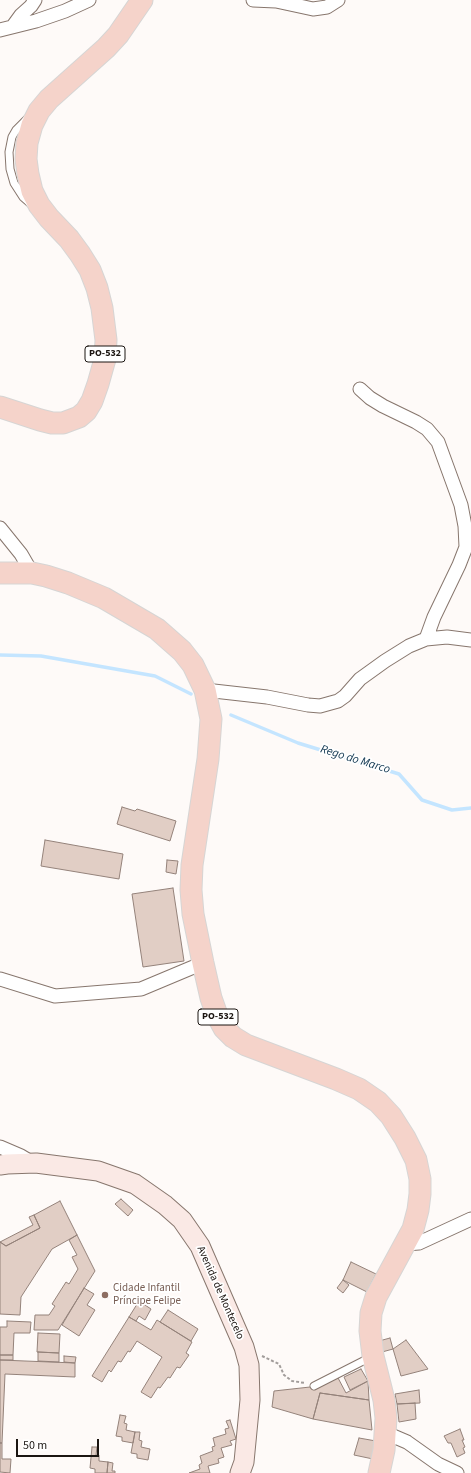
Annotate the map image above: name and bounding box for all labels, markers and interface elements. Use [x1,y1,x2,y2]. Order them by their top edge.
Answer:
road number: PO-532 [85,346,125,362]
water label: Rego do Marco [318,743,392,777]
road number: PO-532 [198,1009,238,1025]
street label: Avenida de Montecelo [193,1244,247,1342]
place label: Cidade Infantil Príncipe Felipe [113,1282,181,1308]
marker: Cidade Infantil Príncipe Felipe [100,1290,110,1300]
scale bar [18,1431,101,1457]
text: 50 m [23,1437,47,1454]

